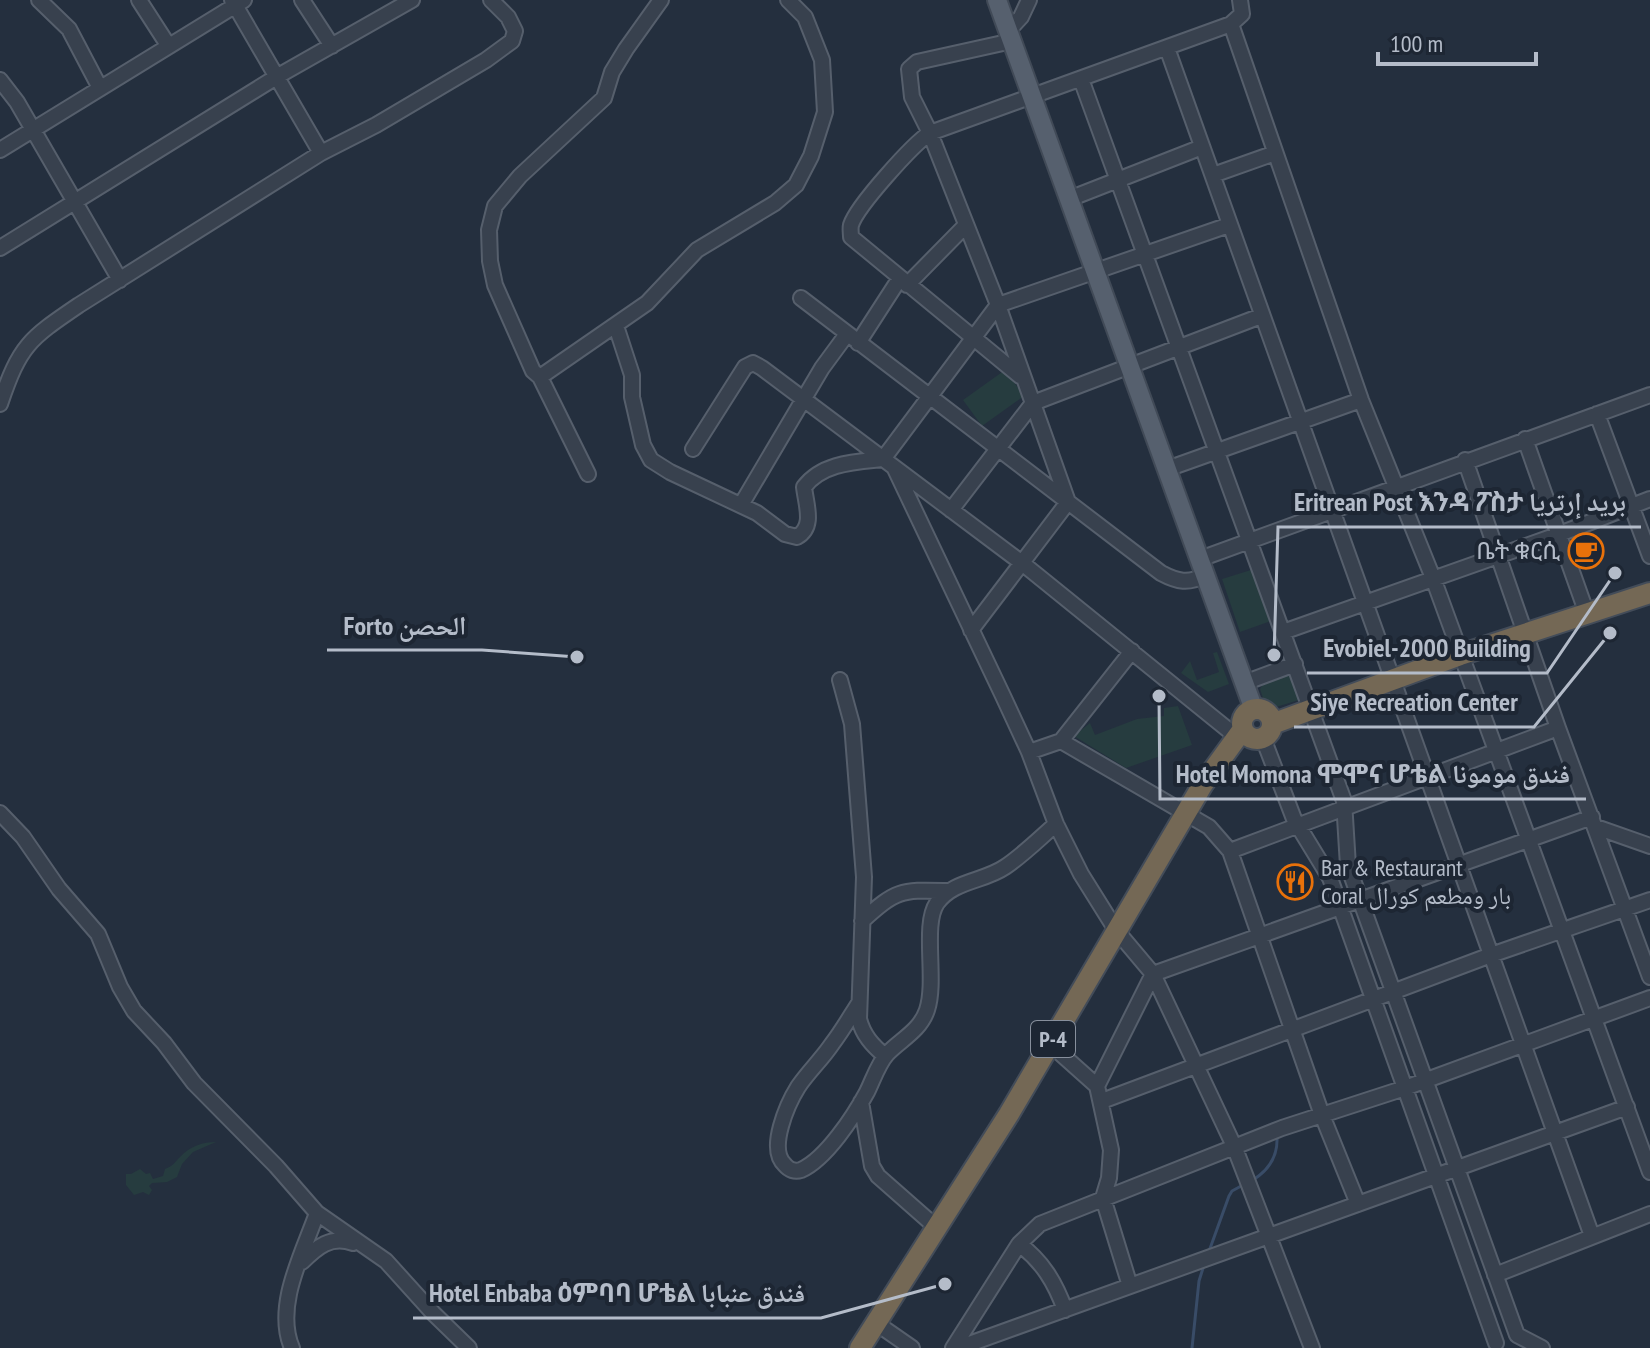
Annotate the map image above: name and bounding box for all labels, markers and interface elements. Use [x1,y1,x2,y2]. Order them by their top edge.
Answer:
scale bar [1378,16,1536,66]
text: 100 m [1390,28,1443,59]
callout: Eritrean Post እንዳ ፖስታ بريد إرتريا [1278,477,1641,527]
text: Eritrean Post እንዳ ፖስታ بريد إرتريا [1294,485,1626,520]
cafe icon: ቤት ቁርሲ [1567,532,1605,570]
place label: ቤት ቁርሲ [1476,535,1560,566]
callout: Forto الحصن [327,600,482,650]
text: Forto الحصن [344,609,466,642]
callout: Evobiel-2000 Building [1307,623,1547,673]
text: Evobiel-2000 Building [1323,631,1531,664]
callout: Siye Recreation Center [1294,677,1534,727]
text: Siye Recreation Center [1310,685,1518,718]
callout: Hotel Momona ሞሞና ሆቴል فندق مومونا [1160,749,1586,799]
text: Hotel Momona ሞሞና ሆቴል فندق مومونا [1176,757,1570,790]
place label: Bar & Restaurant Coral بار ومطعم كورال [1321,852,1511,912]
restaurant icon: Bar & Restaurant Coral بار ومطعم كورال [1276,863,1314,901]
road number: P-4 [1031,1021,1075,1057]
callout: Hotel Enbaba ዕምባባ ሆቴል فندق عنبابا [413,1268,821,1318]
text: Hotel Enbaba ዕምባባ ሆቴል فندق عنبابا [429,1276,805,1309]

